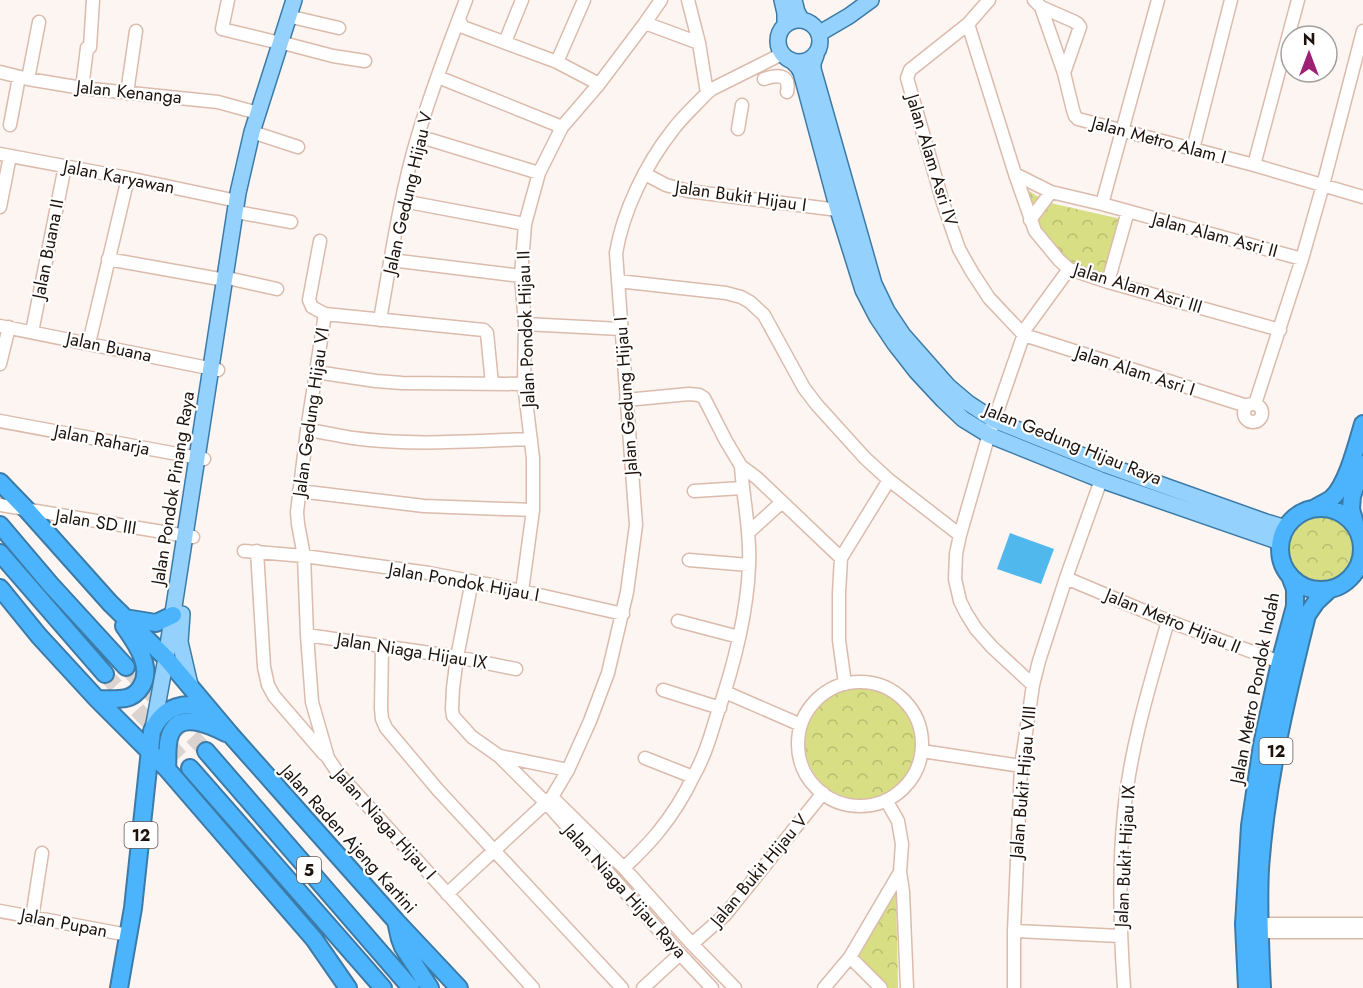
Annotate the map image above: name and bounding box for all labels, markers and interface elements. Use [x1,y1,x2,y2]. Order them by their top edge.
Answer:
north arrow [1279,24,1339,84]
text: N [1303,28,1315,51]
street label: Jalan Kenanga [73,73,183,110]
street label: Jalan Alam Asri IV [899,89,964,229]
street label: Jalan Gedung Hijau V [376,109,439,279]
street label: Jalan Metro Alam I [1087,109,1229,170]
street label: Jalan Karyawan [59,153,177,201]
street label: Jalan Bukit Hijau I [672,174,808,218]
street label: Jalan Buana II [25,197,70,303]
street label: Jalan Alam Asri II [1147,205,1281,264]
street label: Jalan Pondok Hijau II [510,250,542,410]
street label: Jalan Alam Asri III [1069,255,1206,320]
street label: Jalan Gedung Hijau I [607,316,645,478]
street label: Jalan Buana [62,325,154,369]
street label: Jalan Gedung Hijau VI [286,326,336,500]
street label: Jalan Alam Asri I [1070,339,1198,403]
street label: Jalan Pondok Pinang Raya [145,389,201,589]
street label: Jalan Gedung Hijau Raya [978,396,1166,492]
street label: Jalan Raharja [50,418,152,462]
street label: Jalan SD III [52,502,138,541]
street label: Jalan Pondok Hijau I [385,556,541,608]
street label: Jalan Metro Hijau II [1099,581,1245,660]
street label: Jalan Metro Pondok Indah [1223,590,1286,788]
street label: Jalan Niaga Hijau IX [333,626,489,676]
street label: Jalan Bukit Hijau VIII [1003,705,1043,861]
road number: 12 [1260,738,1292,764]
street label: Jalan Raden Ajeng Kartini [274,757,423,919]
street label: Jalan Niaga Hijau I [326,761,442,886]
street label: Jalan Bukit Hijau IX [1108,784,1142,930]
street label: Jalan Bukit Hijau V [703,808,814,933]
street label: Jalan Niaga Hijau Raya [556,817,693,964]
road number: 12 [124,822,158,848]
road number: 5 [297,857,321,883]
street label: Jalan Pupan [16,901,110,944]

